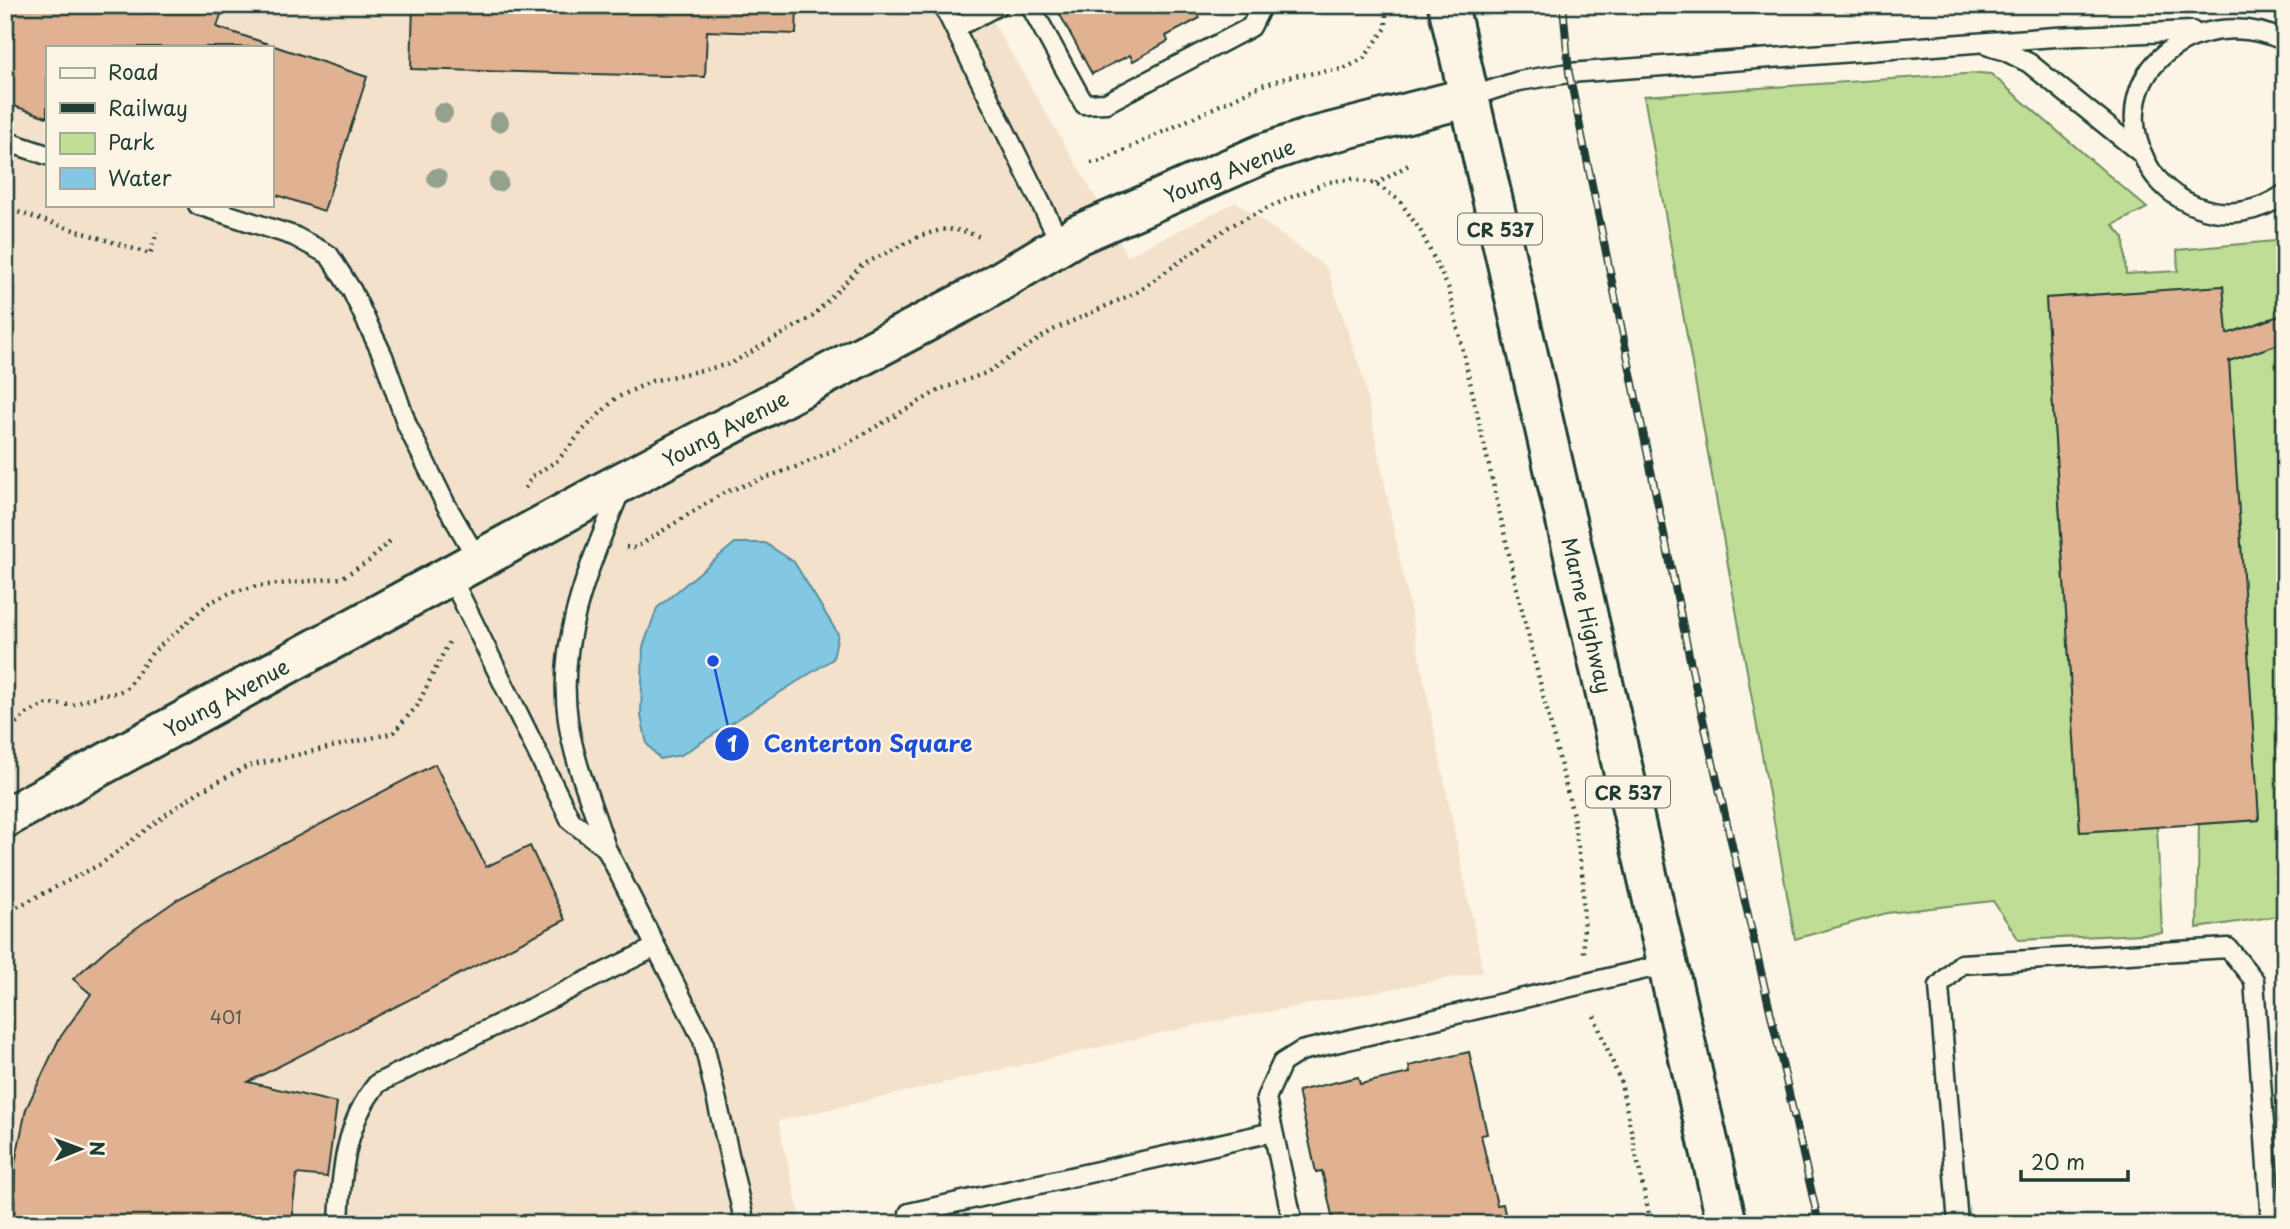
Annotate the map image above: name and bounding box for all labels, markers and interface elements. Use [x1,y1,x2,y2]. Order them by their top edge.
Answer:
legend [46,46,273,206]
text: Road [108,55,159,87]
text: Railway [108,91,188,123]
text: Park [108,125,155,157]
street label: Young Avenue [1159,129,1299,211]
text: Water [108,161,172,193]
road number: CR 537 [1458,214,1542,244]
street label: Young Avenue [656,381,794,475]
street label: Marne Highway [1555,534,1621,696]
street label: Young Avenue [158,649,294,745]
callout: Centerton Square [715,722,987,766]
text: Centerton Square [764,725,973,760]
text: 1 [727,727,737,759]
road number: CR 537 [1586,776,1670,807]
house number: 401 [210,1003,242,1030]
north arrow [46,1114,116,1184]
scale bar [2021,1138,2127,1182]
text: N [84,1141,112,1156]
text: 20 m [2031,1145,2085,1177]

